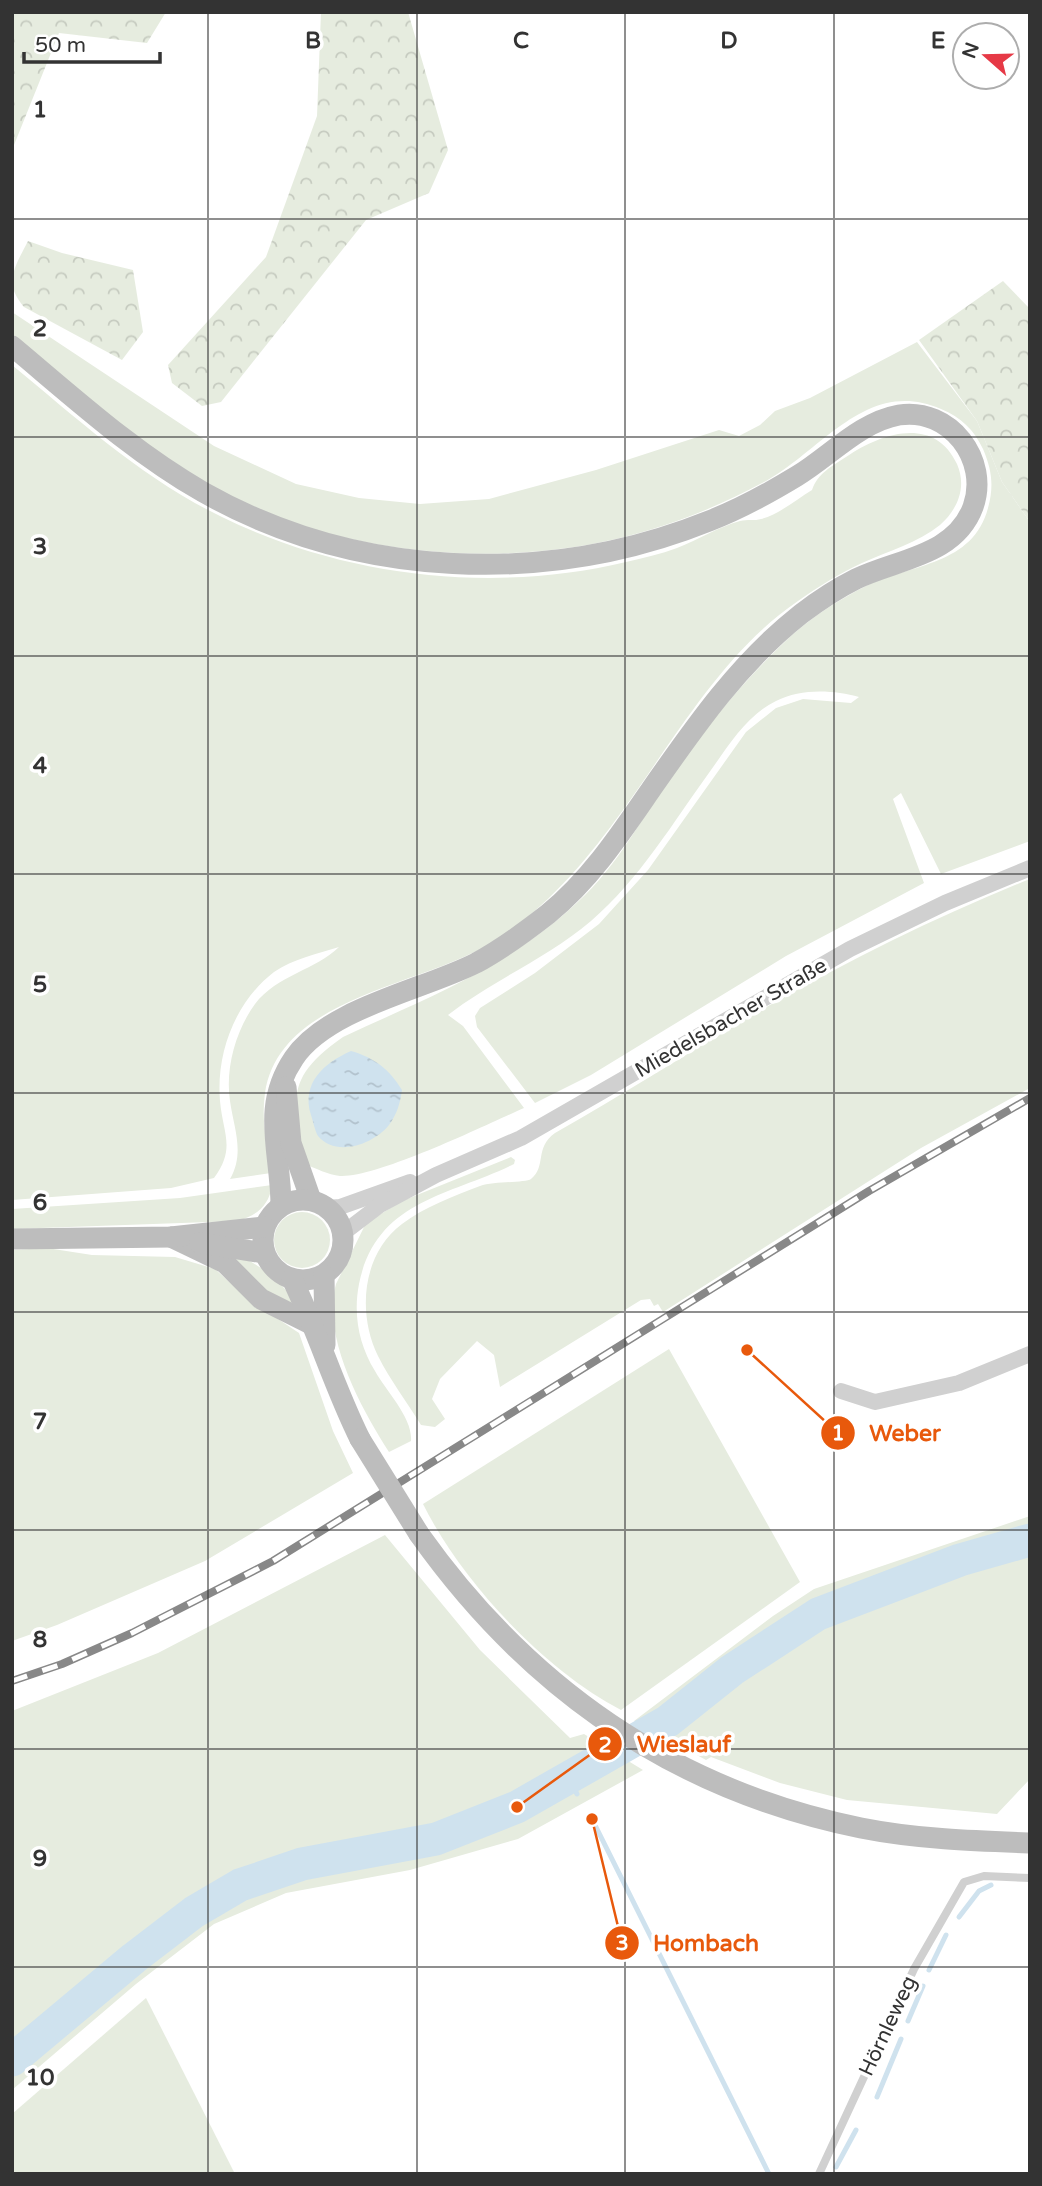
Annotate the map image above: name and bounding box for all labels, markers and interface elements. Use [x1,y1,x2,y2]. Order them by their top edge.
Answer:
scale bar [24,21,161,65]
north arrow [951,21,1021,91]
text: B [305,27,321,55]
text: C [513,27,529,55]
text: D [720,27,738,55]
text: E [931,27,945,55]
text: 50 m [35,33,86,58]
text: N [958,40,984,61]
text: 1 [33,96,47,124]
text: 2 [33,315,47,343]
text: 3 [33,533,47,561]
text: 4 [33,752,48,780]
street label: Miedelsbacher Straße [631,953,831,1083]
text: 5 [33,971,47,999]
text: 6 [33,1189,47,1217]
text: 7 [33,1408,47,1436]
callout: Weber [820,1411,955,1455]
text: Weber [869,1420,942,1448]
text: 1 [831,1421,845,1446]
text: 8 [33,1626,47,1654]
callout: Wieslauf [588,1722,745,1766]
text: Wieslauf [637,1731,732,1759]
text: 2 [598,1733,612,1758]
text: 9 [33,1845,47,1873]
callout: Hombach [604,1921,773,1965]
text: Hombach [653,1930,759,1958]
text: 3 [615,1931,629,1956]
street label: Hörnleweg [854,1972,922,2080]
text: 10 [26,2064,54,2092]

